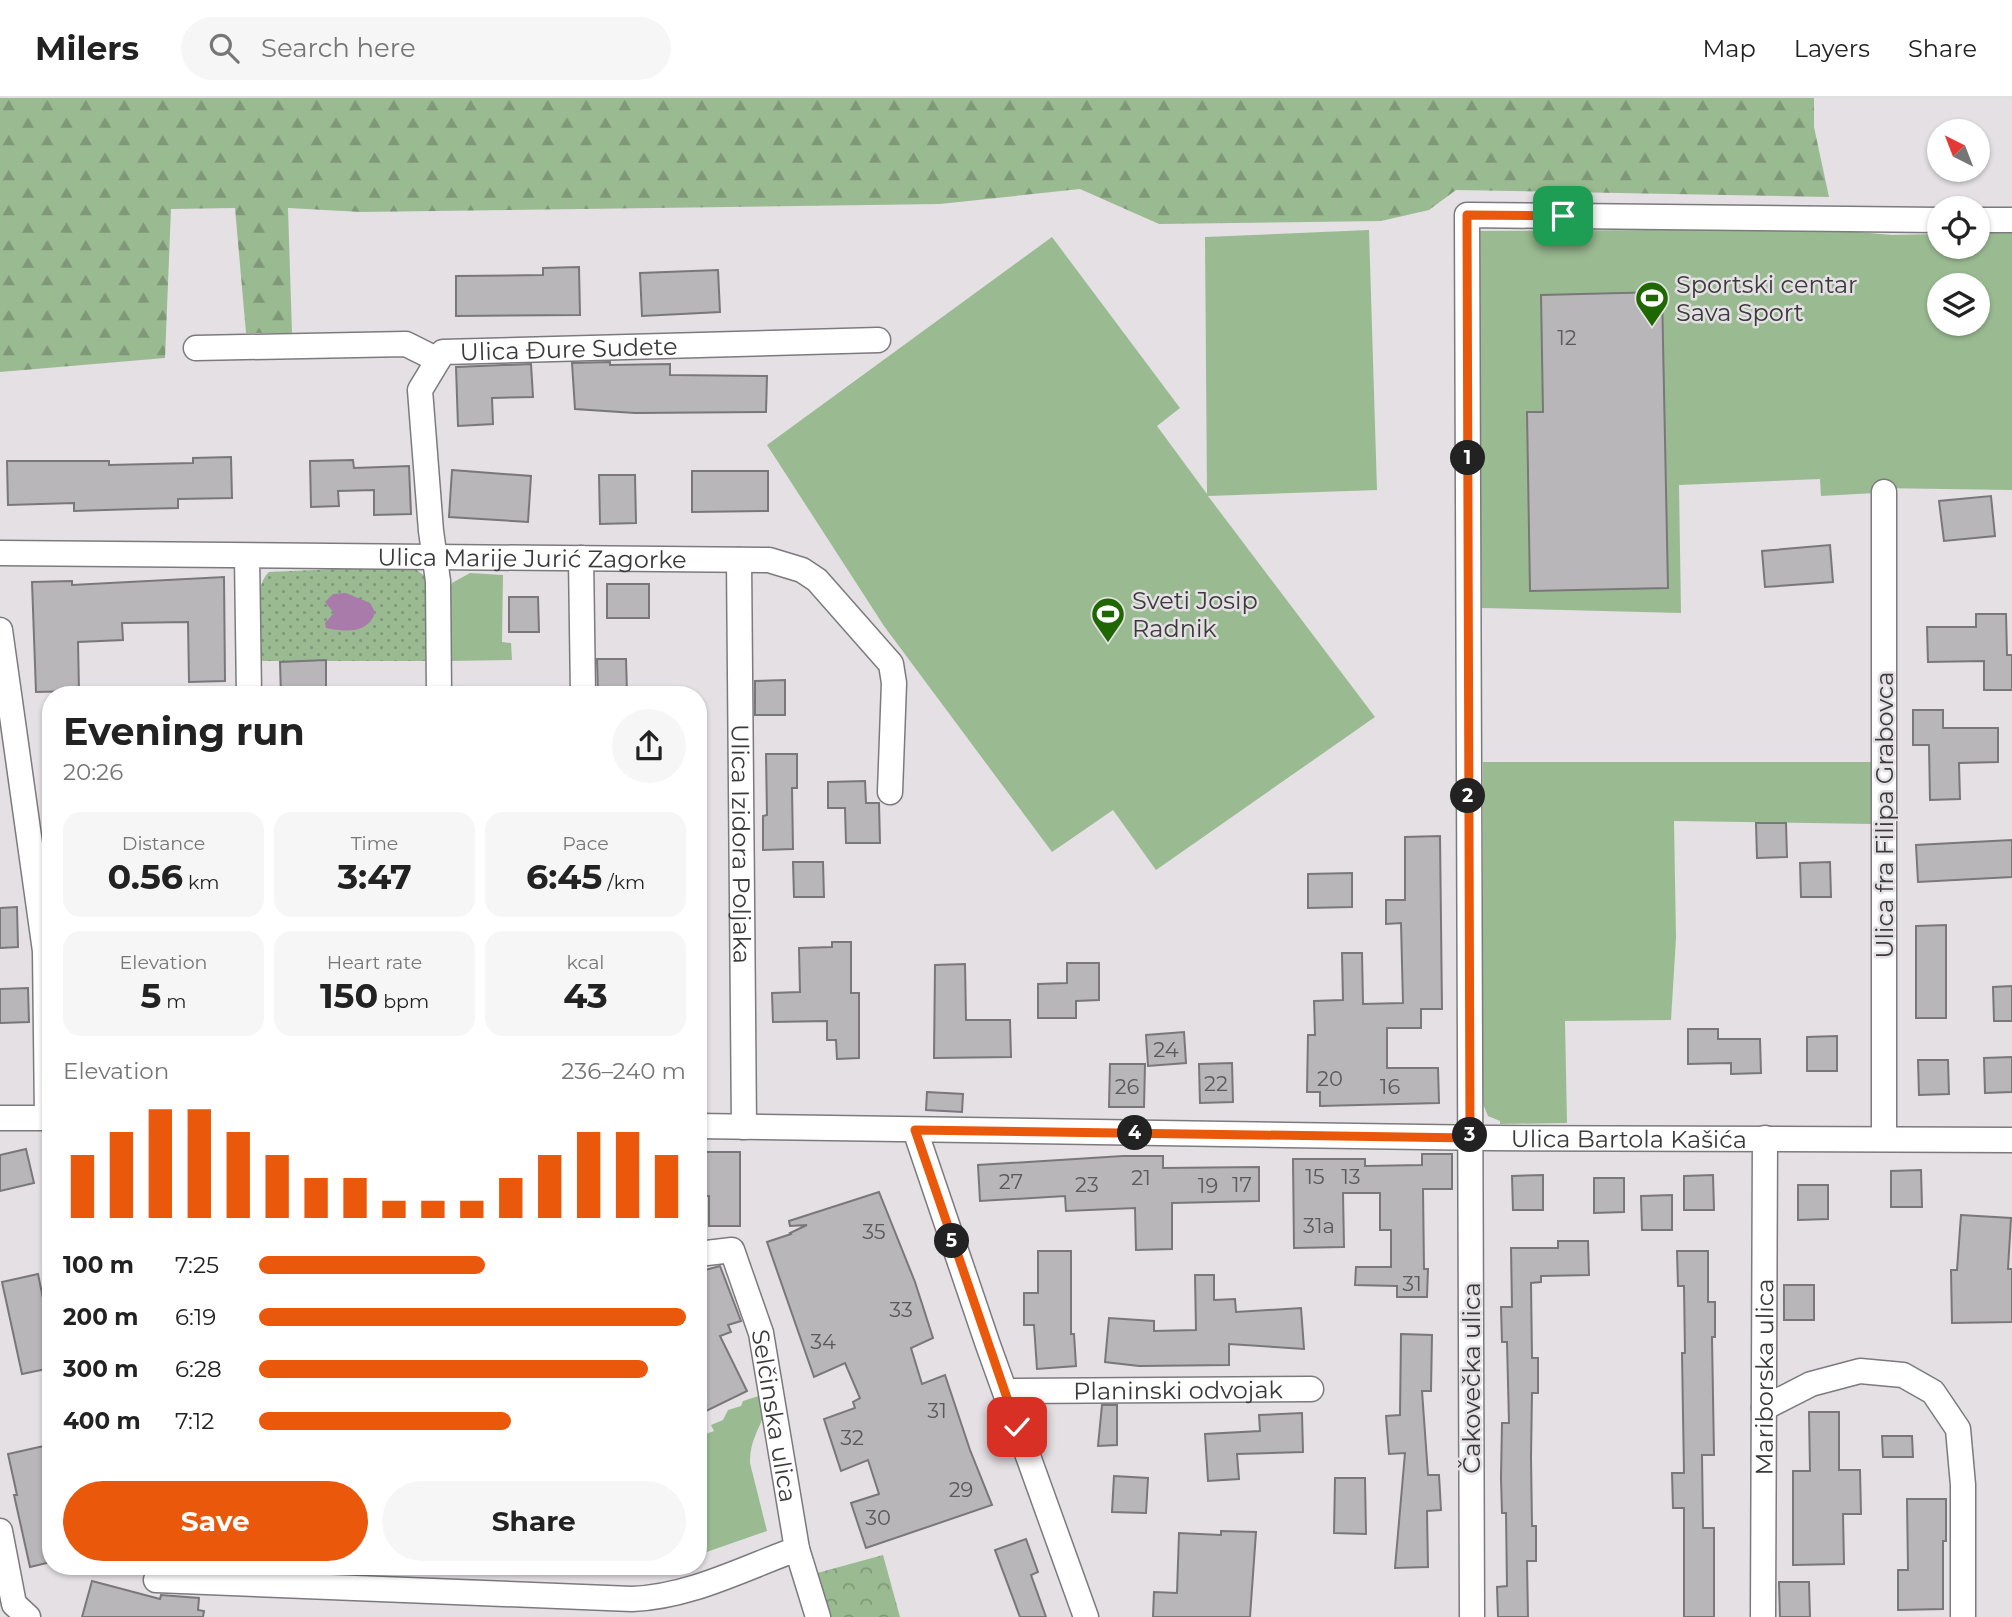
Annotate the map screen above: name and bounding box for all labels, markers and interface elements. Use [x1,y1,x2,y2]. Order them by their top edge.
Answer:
search box [181,17,671,80]
text: Milers [35,28,139,68]
icon: search [205,29,243,67]
text: Search here [261,32,416,64]
text: Map [1702,34,1756,63]
text: Layers [1794,34,1870,63]
text: Share [1908,34,1977,63]
north arrow [1927,119,1990,182]
map controls [1927,119,1990,336]
pin [1533,186,1593,246]
button: locate [1927,196,1990,259]
icon: arrive [1544,197,1582,235]
place label: Sportski centar Sava Sport [1676,270,1858,327]
button: layers [1927,273,1990,336]
sports icon: Sportski centar Sava Sport [1633,279,1671,328]
house number: 12 [1557,325,1577,350]
street label: Ulica Đure Sudete [459,331,678,366]
pin: 1 [1450,440,1486,476]
text: 1 [1464,446,1471,469]
street label: Ulica Marije Jurić Zagorke [377,542,687,574]
place label: Sveti Josip Radnik [1132,586,1258,643]
sports icon: Sveti Josip Radnik [1089,595,1127,644]
street label: Ulica fra Filipa Grabovca [1870,672,1899,958]
text: Evening run [63,708,305,755]
button: share [612,709,686,783]
street label: Ulica Izidora Poljaka [726,724,757,964]
text: 20:26 [63,758,123,786]
pin: 2 [1450,778,1486,814]
text: 2 [1462,784,1473,807]
text: Distance [122,832,205,855]
text: Time [351,832,398,855]
text: Pace [562,832,609,855]
text: 0.56 [108,855,183,898]
text: 3:47 [337,855,412,898]
text: 6:45 [526,855,602,898]
text: km [183,871,219,894]
text: /km [602,871,645,894]
text: Elevation [120,951,207,974]
text: Heart rate [327,951,422,974]
text: kcal [567,951,604,974]
text: 5 [141,974,161,1017]
text: 150 [320,974,378,1017]
text: 43 [563,974,608,1017]
text: m [161,990,186,1013]
text: bpm [378,990,429,1013]
house number: 24 [1153,1037,1179,1062]
text: Elevation [63,1057,169,1085]
text: 236–240 m [561,1057,686,1085]
house number: 20 [1317,1066,1343,1091]
house number: 22 [1204,1071,1228,1096]
house number: 26 [1115,1074,1140,1099]
house number: 16 [1380,1074,1400,1099]
pin: 4 [1118,1116,1152,1150]
pin: 3 [1452,1118,1488,1152]
text: 4 [1128,1121,1141,1144]
text: 3 [1464,1123,1475,1146]
street label: Ulica Bartola Kašića [1511,1124,1747,1153]
house number: 15 [1305,1164,1325,1189]
house number: 13 [1341,1164,1361,1189]
house number: 21 [1131,1165,1151,1190]
house number: 27 [999,1169,1023,1194]
house number: 23 [1075,1172,1099,1197]
house number: 17 [1232,1172,1252,1197]
house number: 19 [1198,1173,1218,1198]
house number: 31a [1303,1213,1335,1238]
house number: 35 [862,1219,886,1244]
pin: 5 [934,1224,970,1258]
text: 5 [946,1229,957,1252]
text: 100 m [63,1251,134,1279]
text: 7:25 [175,1251,219,1279]
house number: 31 [1402,1271,1422,1296]
street label: Mariborska ulica [1749,1278,1779,1476]
street label: Čakovečka ulica [1457,1282,1486,1474]
house number: 33 [889,1297,913,1322]
text: 200 m [63,1303,138,1331]
text: 6:19 [175,1303,216,1331]
street label: Selčinska ulica [746,1327,803,1504]
house number: 34 [810,1329,836,1354]
text: 300 m [63,1355,139,1383]
text: 6:28 [175,1355,222,1383]
street label: Planinski odvojak [1073,1375,1284,1405]
pin [987,1397,1047,1457]
house number: 31 [927,1398,947,1423]
text: 400 m [63,1407,141,1435]
text: 7:12 [175,1407,214,1435]
icon: check [998,1408,1036,1446]
house number: 32 [840,1425,864,1450]
house number: 29 [949,1477,973,1502]
button: Save [63,1481,368,1561]
button: Share [382,1481,686,1561]
house number: 30 [865,1505,891,1530]

